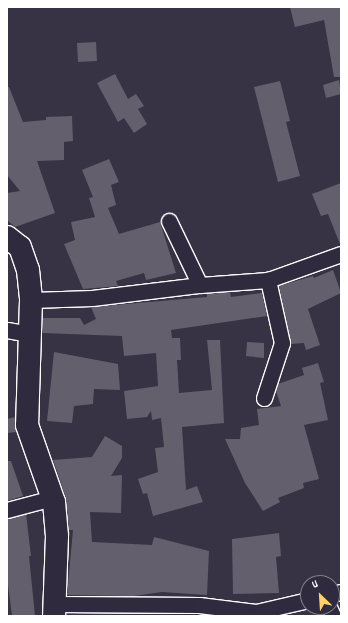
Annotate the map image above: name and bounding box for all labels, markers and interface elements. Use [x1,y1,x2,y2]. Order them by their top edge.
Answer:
north arrow [300,575,340,615]
text: U [310,577,321,593]

